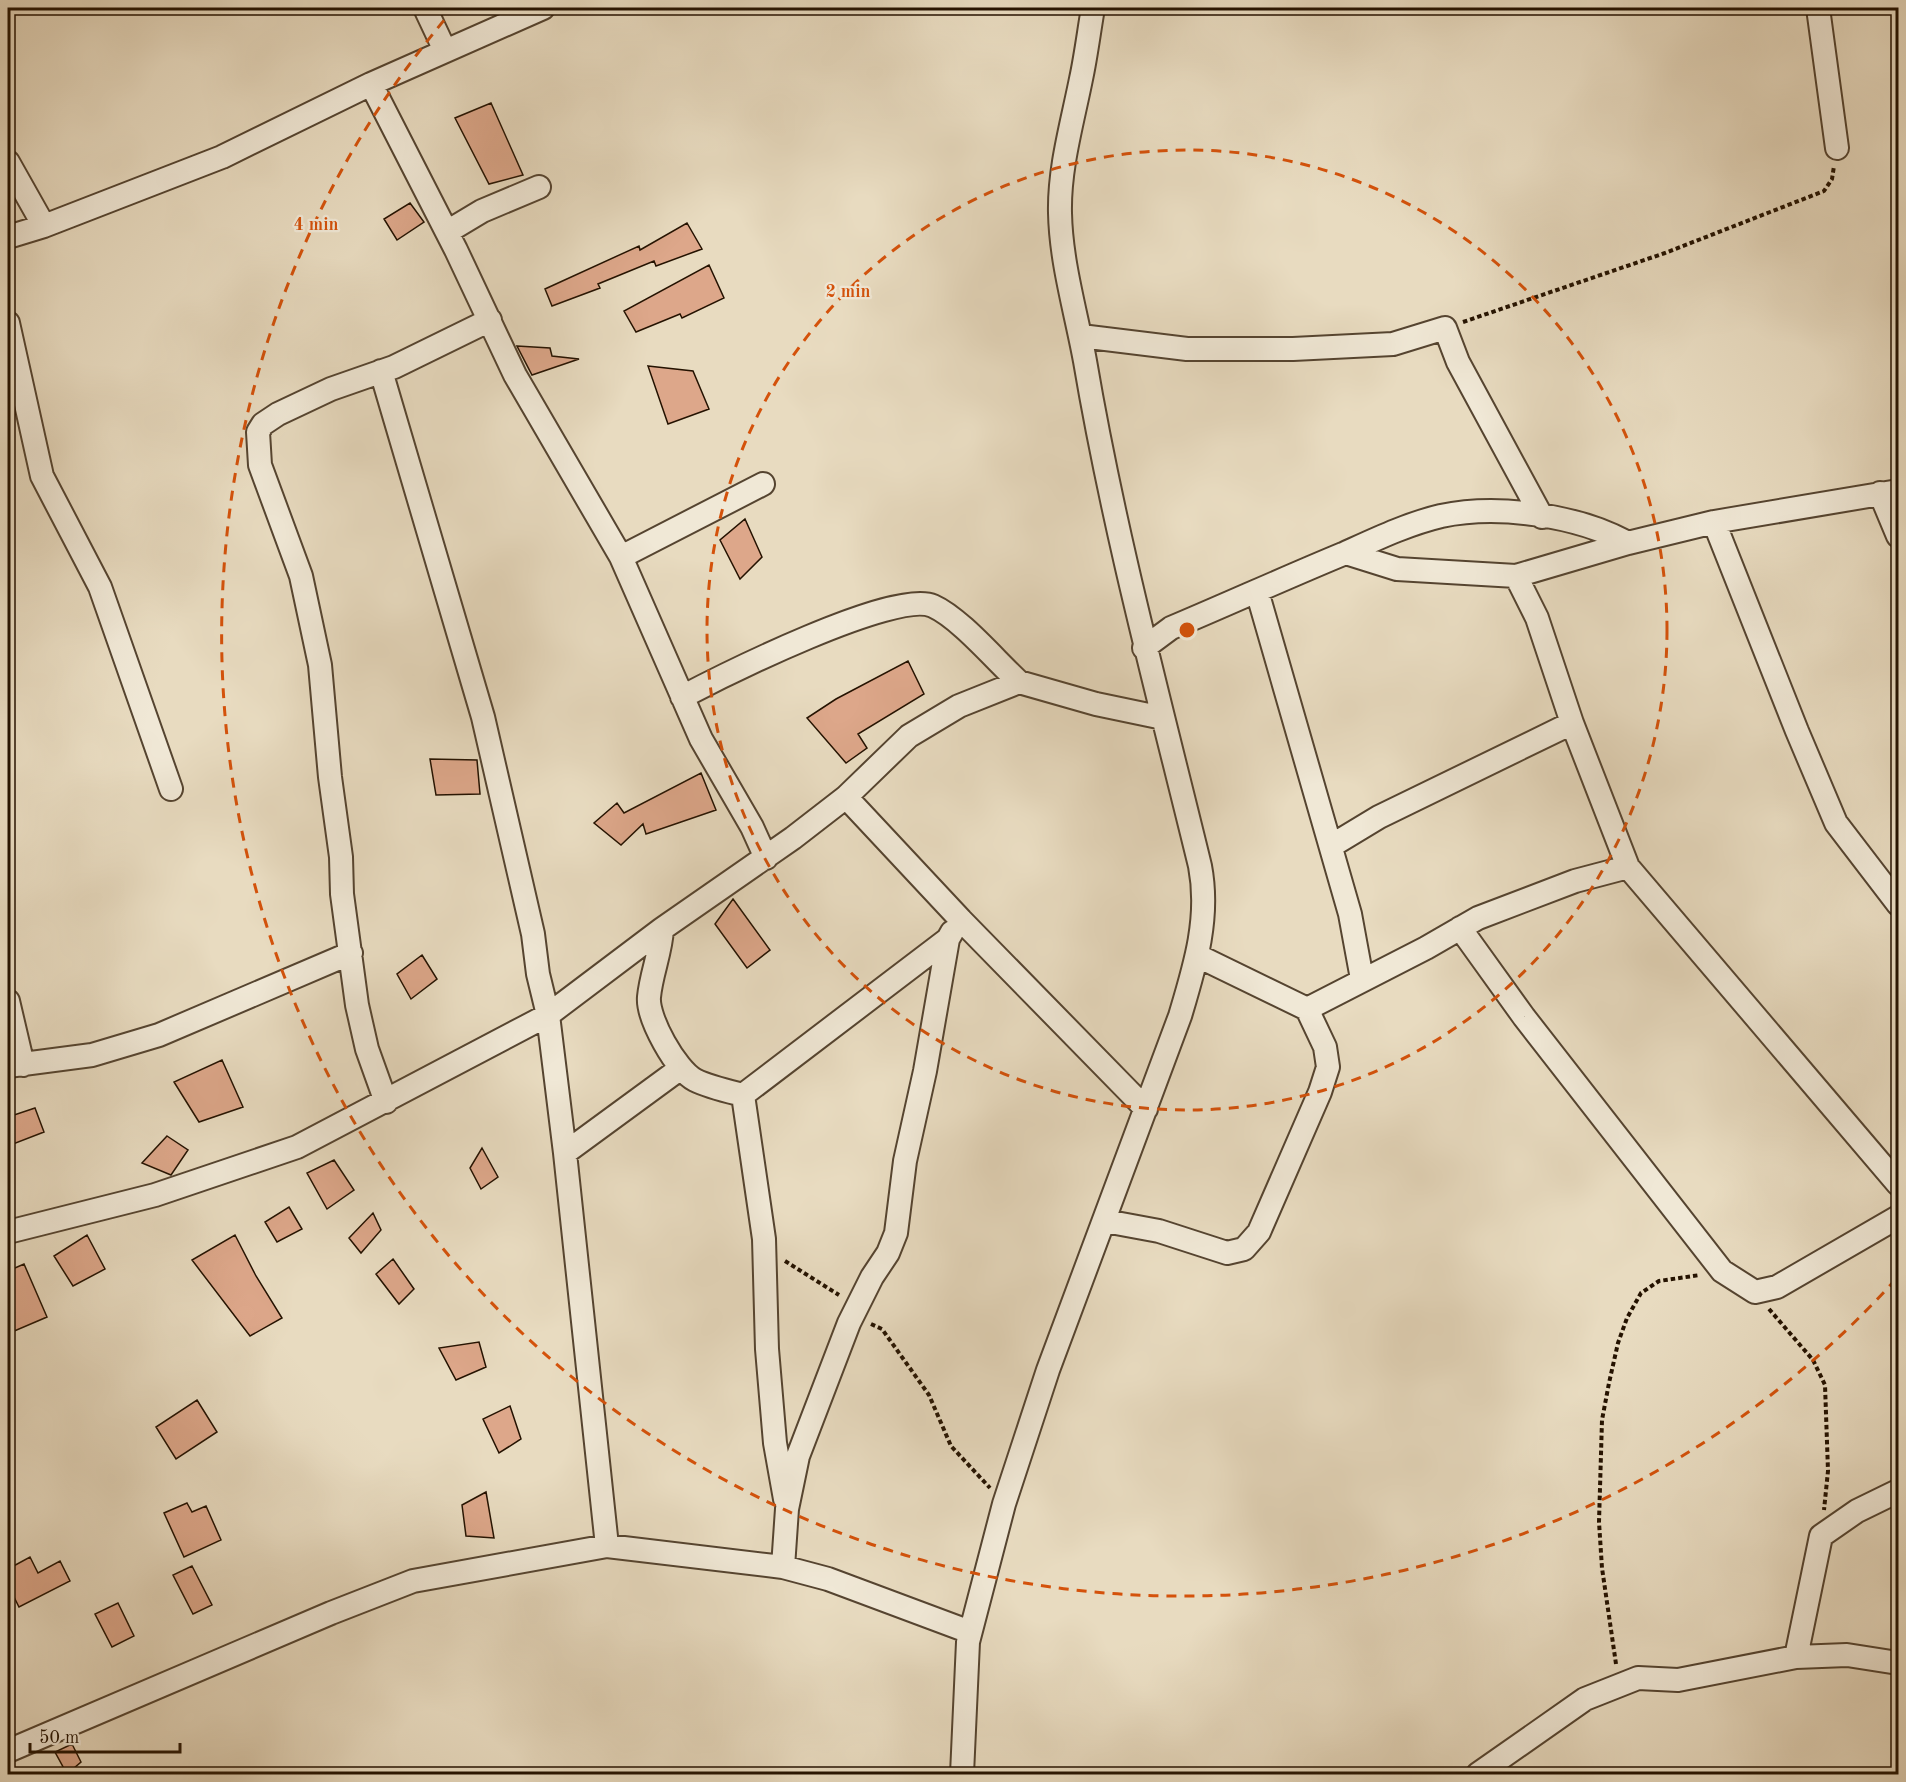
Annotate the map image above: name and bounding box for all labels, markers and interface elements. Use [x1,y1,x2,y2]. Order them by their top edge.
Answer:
text: 4 min [293,216,339,234]
text: 2 min [825,283,871,301]
centre of rings [1177,620,1197,640]
scale bar [30,1716,180,1754]
text: 50 m [39,1729,79,1747]

